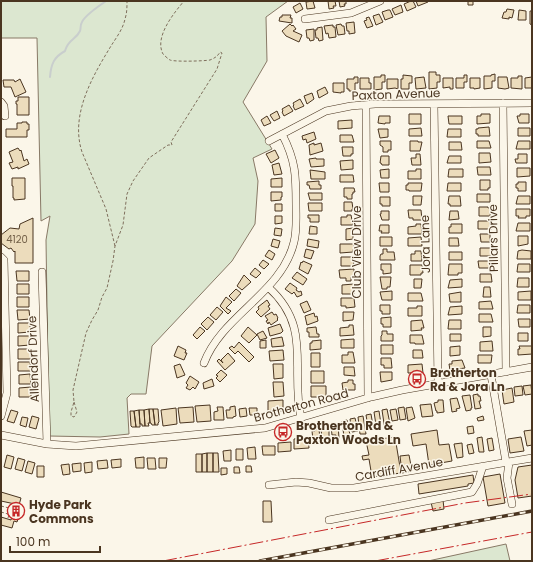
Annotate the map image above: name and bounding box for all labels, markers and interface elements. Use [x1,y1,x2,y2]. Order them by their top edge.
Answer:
street label: Paxton Avenue [351,84,441,104]
street label: Pillars Drive [484,204,502,272]
street label: Club View Drive [348,206,365,298]
street label: Jora Lane [416,215,434,273]
house number: 4120 [6,232,28,247]
street label: Allendorf Drive [23,315,43,403]
place label: Brotherton Rd & Jora Ln [430,364,505,395]
bus stop icon: Brotherton Rd & Jora Ln [407,369,427,389]
street label: Brotherton Road [252,384,350,426]
place label: Brotherton Rd & Paxton Woods Ln [296,417,401,448]
bus stop icon: Brotherton Rd & Paxton Woods Ln [273,422,293,442]
street label: Cardiff Avenue [354,453,444,485]
place label: Hyde Park Commons [29,496,94,527]
building icon: Hyde Park Commons [6,501,26,521]
scale bar [10,528,100,554]
text: 100 m [16,533,50,550]

